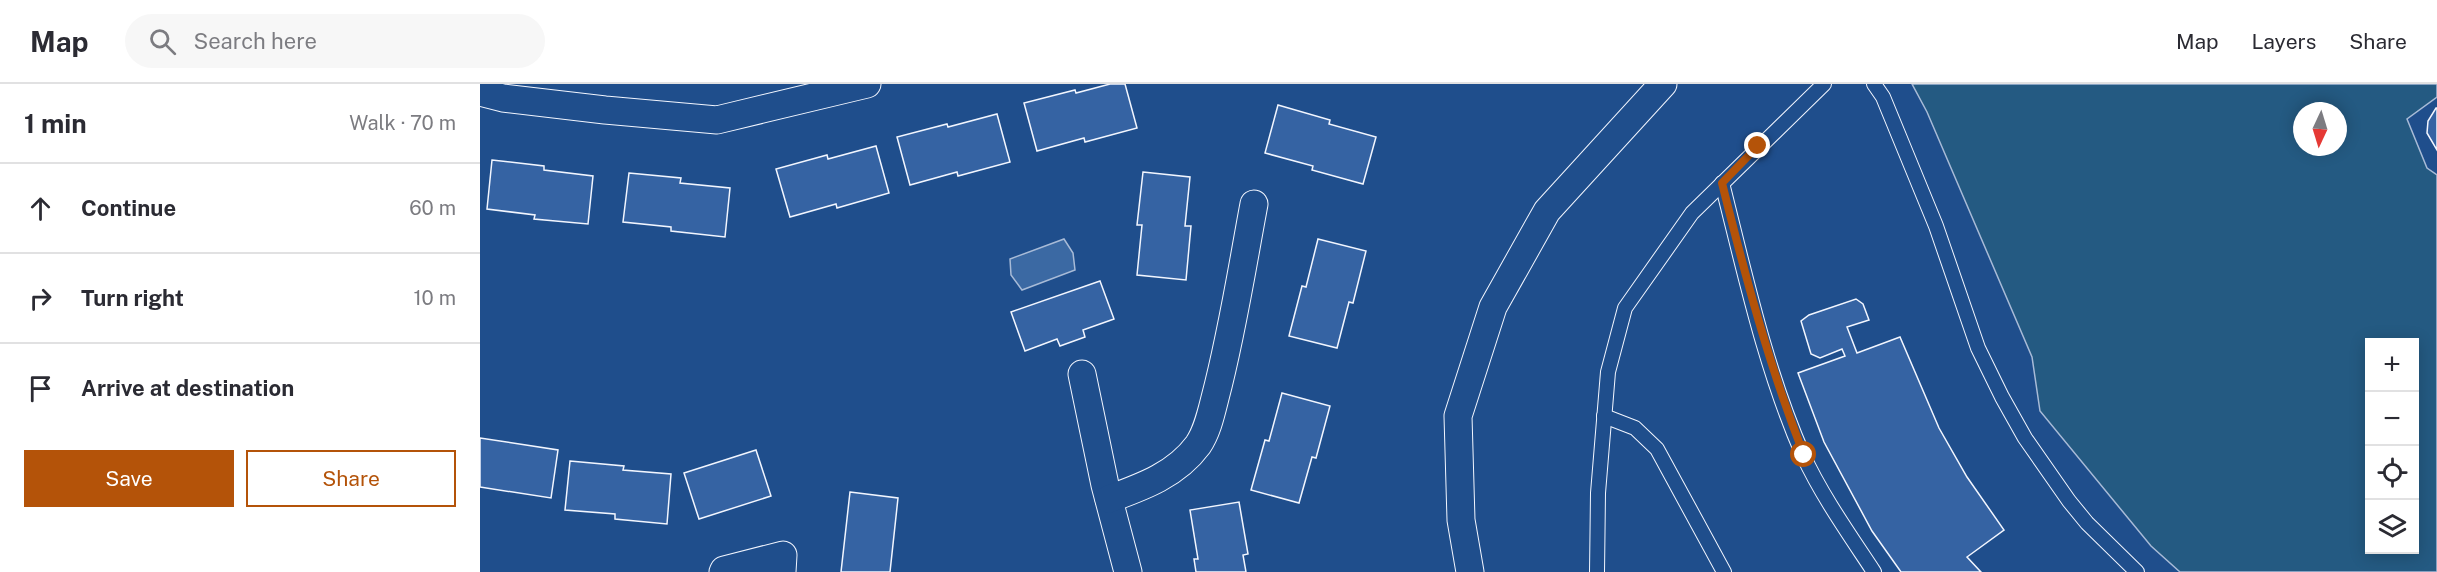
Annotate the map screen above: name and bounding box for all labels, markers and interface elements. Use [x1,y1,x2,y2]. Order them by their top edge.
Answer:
search box [125,14,545,68]
text: Map [30,25,89,58]
icon: search [146,25,179,58]
text: Search here [194,28,317,54]
text: Map [2176,29,2219,54]
text: Layers [2252,29,2316,54]
text: Share [2349,29,2407,54]
north arrow [2293,102,2347,156]
text: 1 min [24,108,87,139]
text: Walk · 70 m [349,111,456,135]
route end [1744,132,1770,158]
icon: ahead [24,192,57,225]
text: Continue [81,195,176,221]
text: 60 m [409,196,456,220]
icon: right [24,282,57,315]
text: Turn right [81,285,184,311]
text: 10 m [413,286,456,310]
map controls [2365,338,2419,554]
button: + [2365,338,2419,392]
icon: arrive [24,372,57,405]
text: Arrive at destination [81,375,294,401]
button: − [2365,392,2419,446]
route start [1790,441,1816,467]
button: locate [2365,446,2419,500]
button: Save [24,450,234,507]
button: Share [246,450,456,507]
button: layers [2365,500,2419,554]

